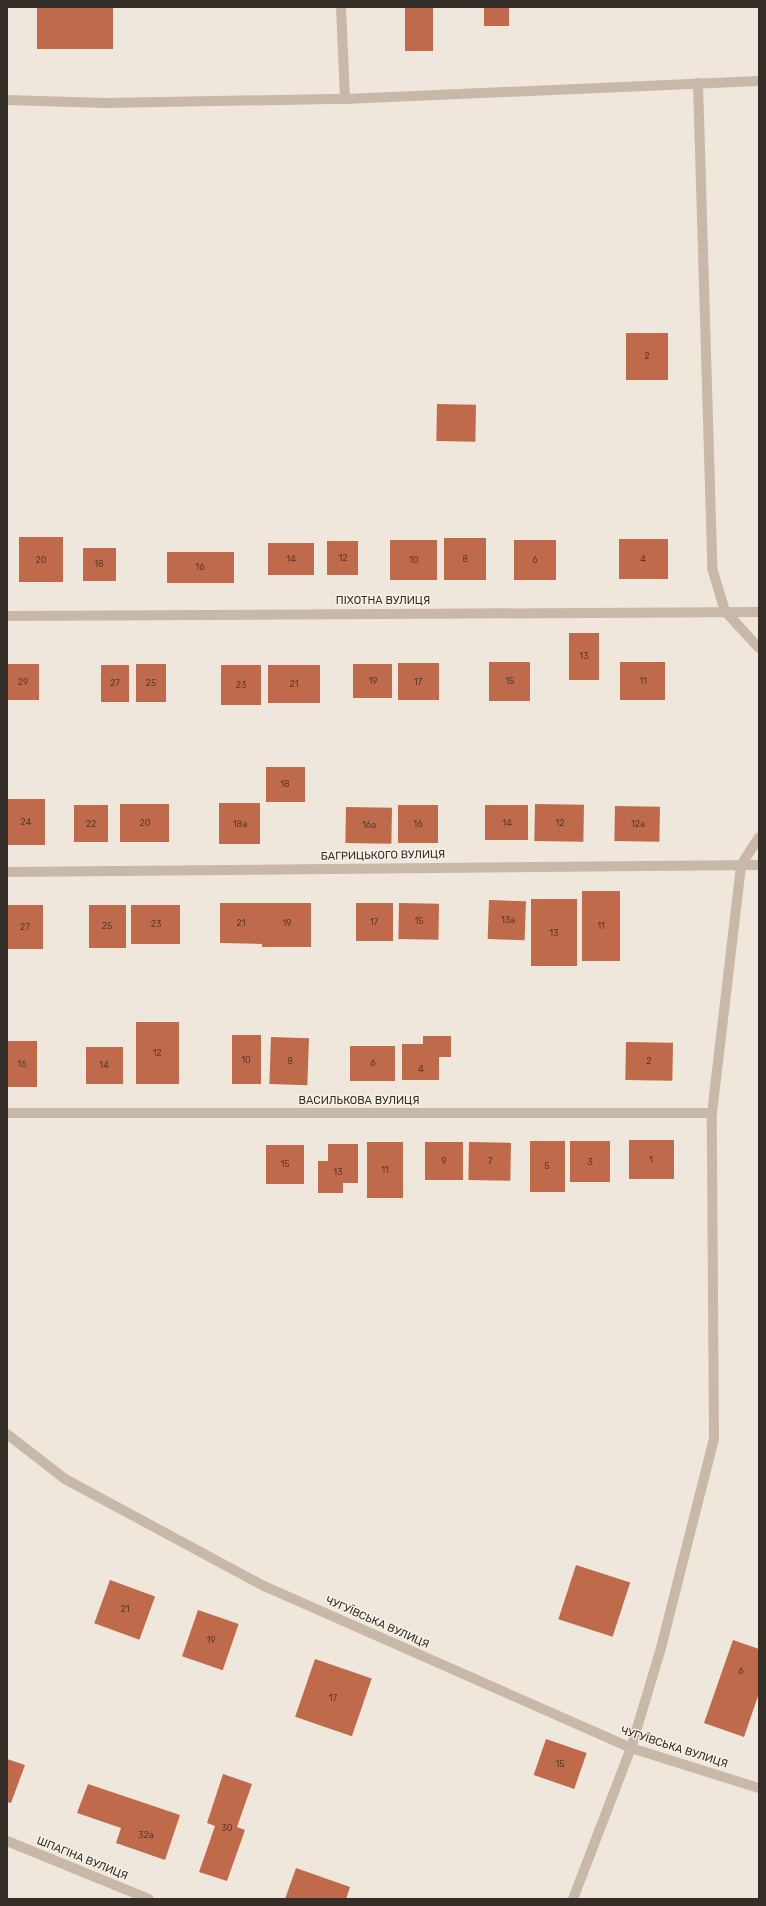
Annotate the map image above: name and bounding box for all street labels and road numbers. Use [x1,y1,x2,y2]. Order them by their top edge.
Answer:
street label: ПІХОТНА ВУЛИЦЯ [336,594,430,608]
street label: БАГРИЦЬКОГО ВУЛИЦЯ [321,848,445,864]
street label: ВАСИЛЬКОВА ВУЛИЦЯ [299,1094,419,1108]
street label: ЧУГУЇВСЬКА ВУЛИЦЯ [323,1594,431,1652]
street label: ЧУГУЇВСЬКА ВУЛИЦЯ [619,1724,729,1772]
street label: ШПАГІНА ВУЛИЦЯ [34,1835,130,1883]

